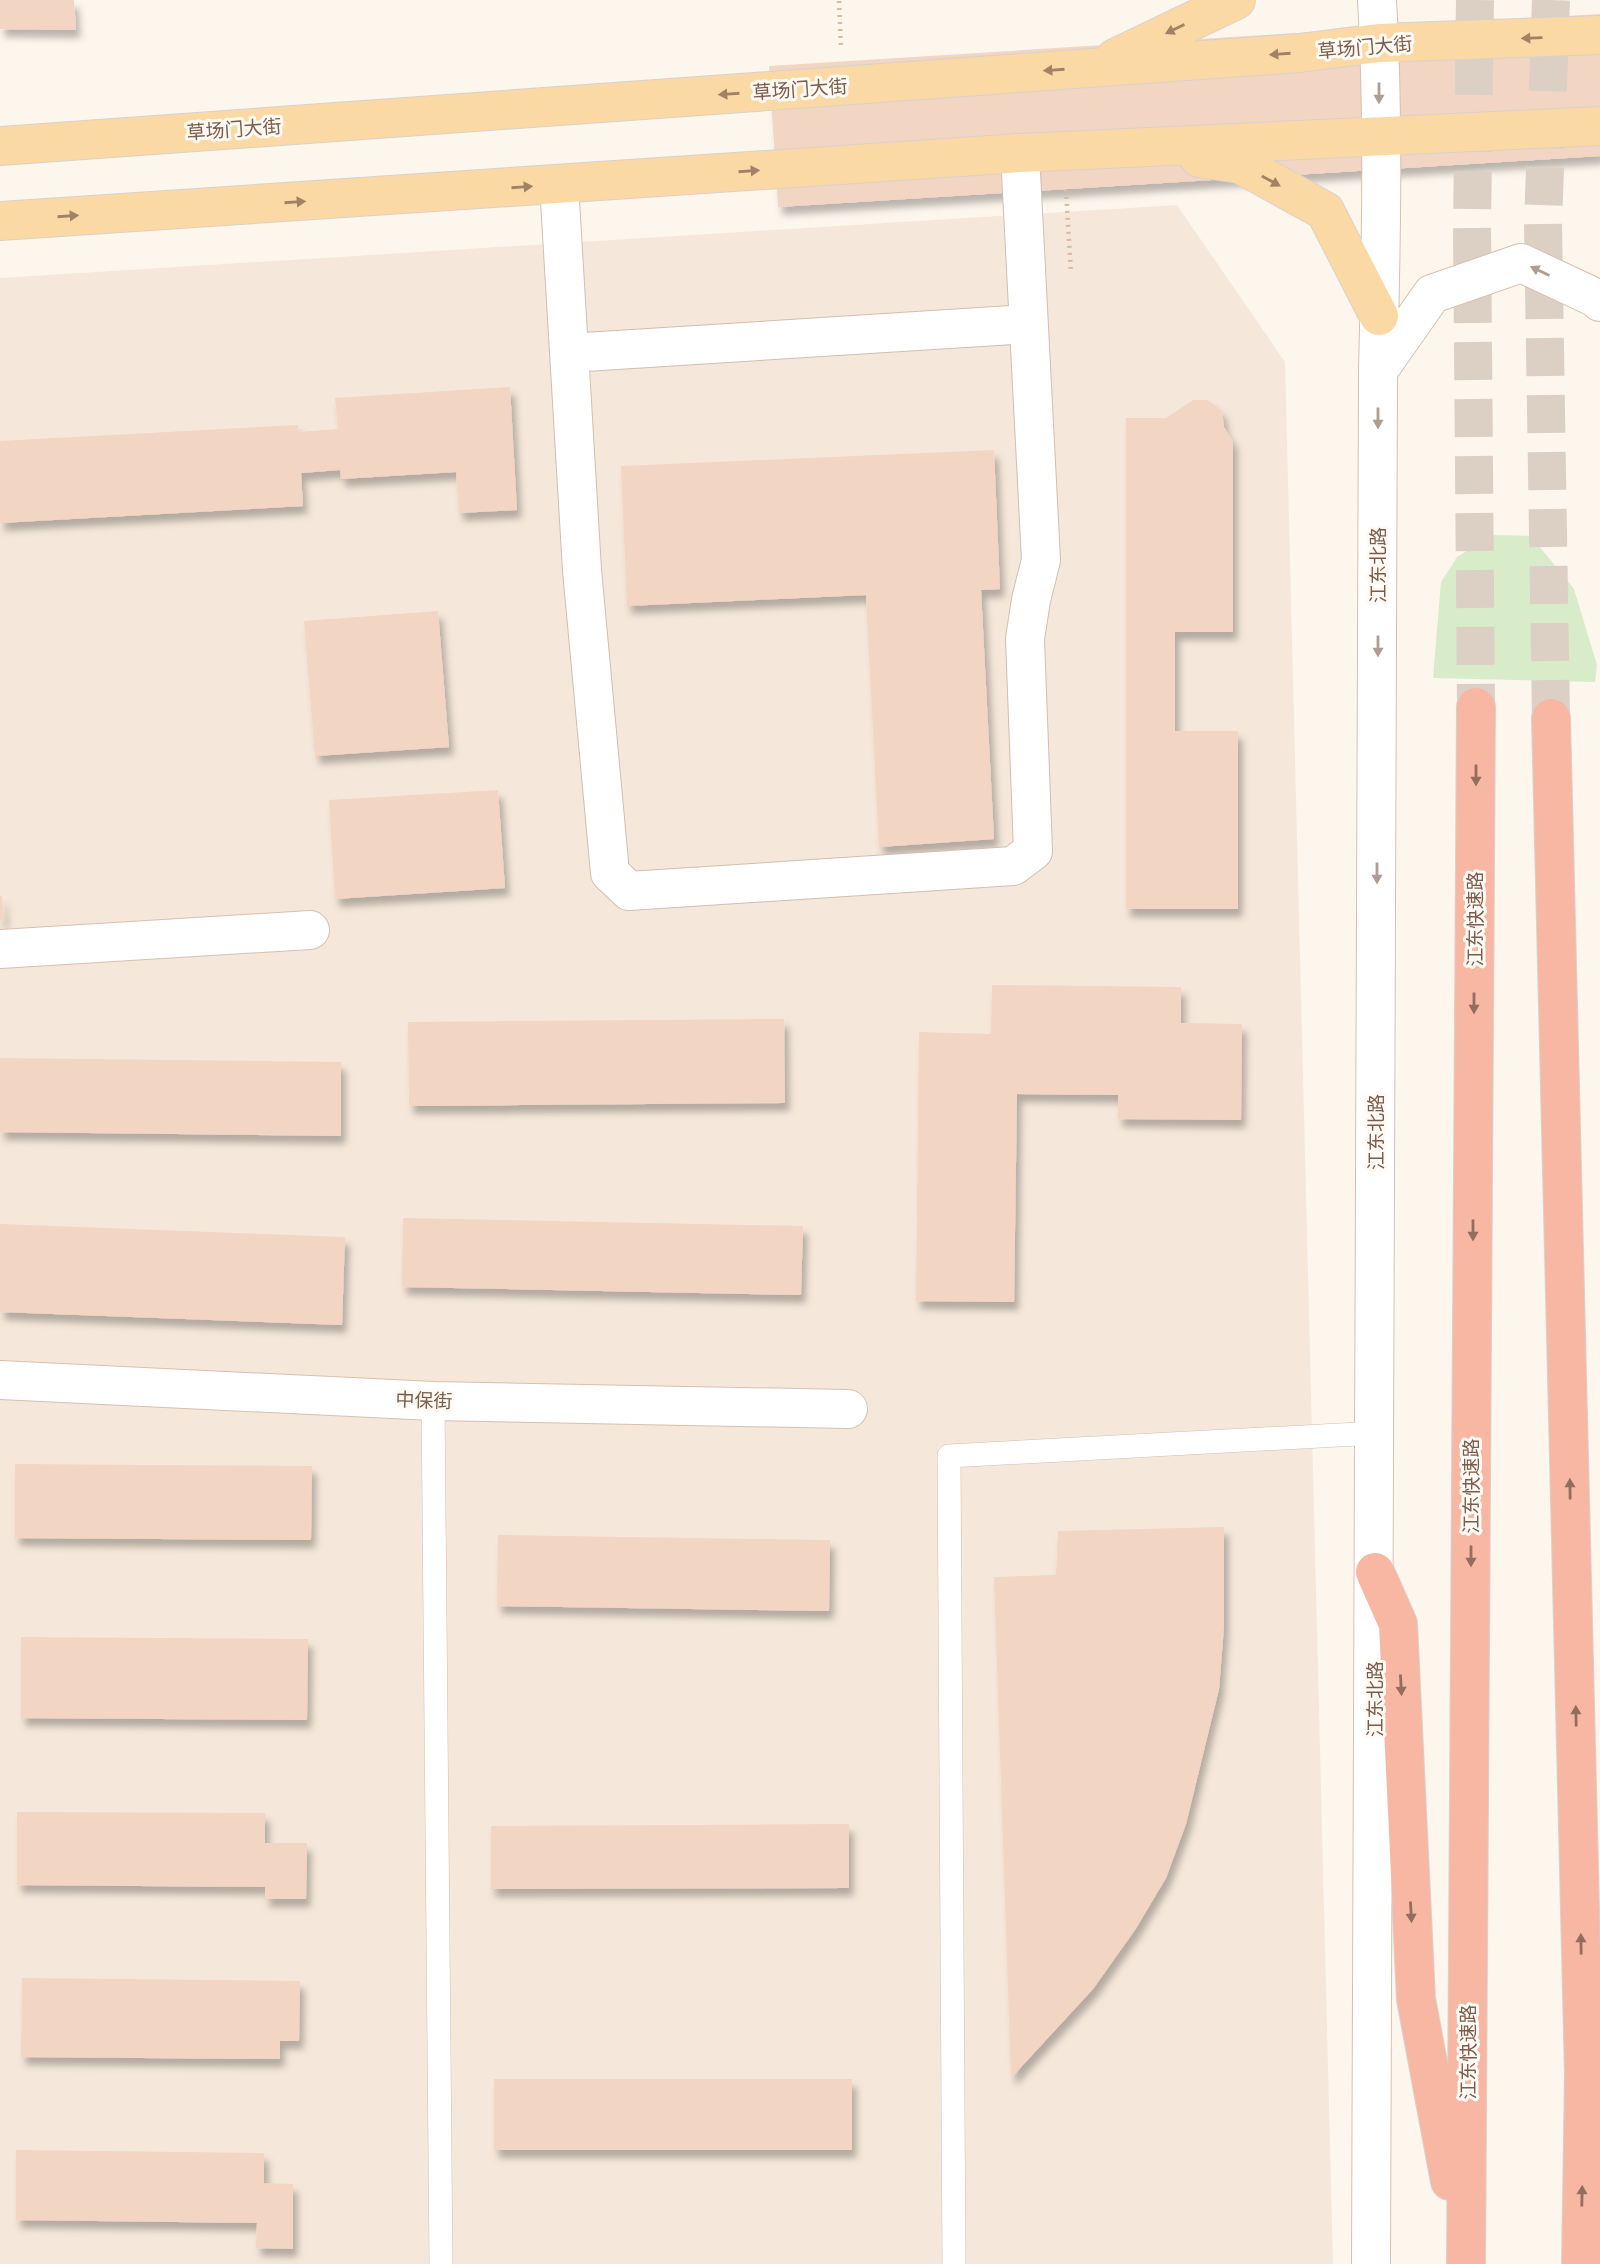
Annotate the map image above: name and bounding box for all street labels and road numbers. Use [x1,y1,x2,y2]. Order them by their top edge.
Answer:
street label: 草场门大街 [1317,32,1413,63]
street label: 草场门大街 [752,75,848,104]
street label: 草场门大街 [186,115,282,144]
street label: 江东北路 [1367,527,1390,603]
street label: 江东快速路 [1464,871,1487,967]
street label: 江东北路 [1365,1094,1388,1170]
street label: 中保街 [395,1388,453,1413]
street label: 江东快速路 [1460,1438,1483,1534]
street label: 江东北路 [1364,1661,1387,1737]
street label: 江东快速路 [1457,2004,1480,2100]

